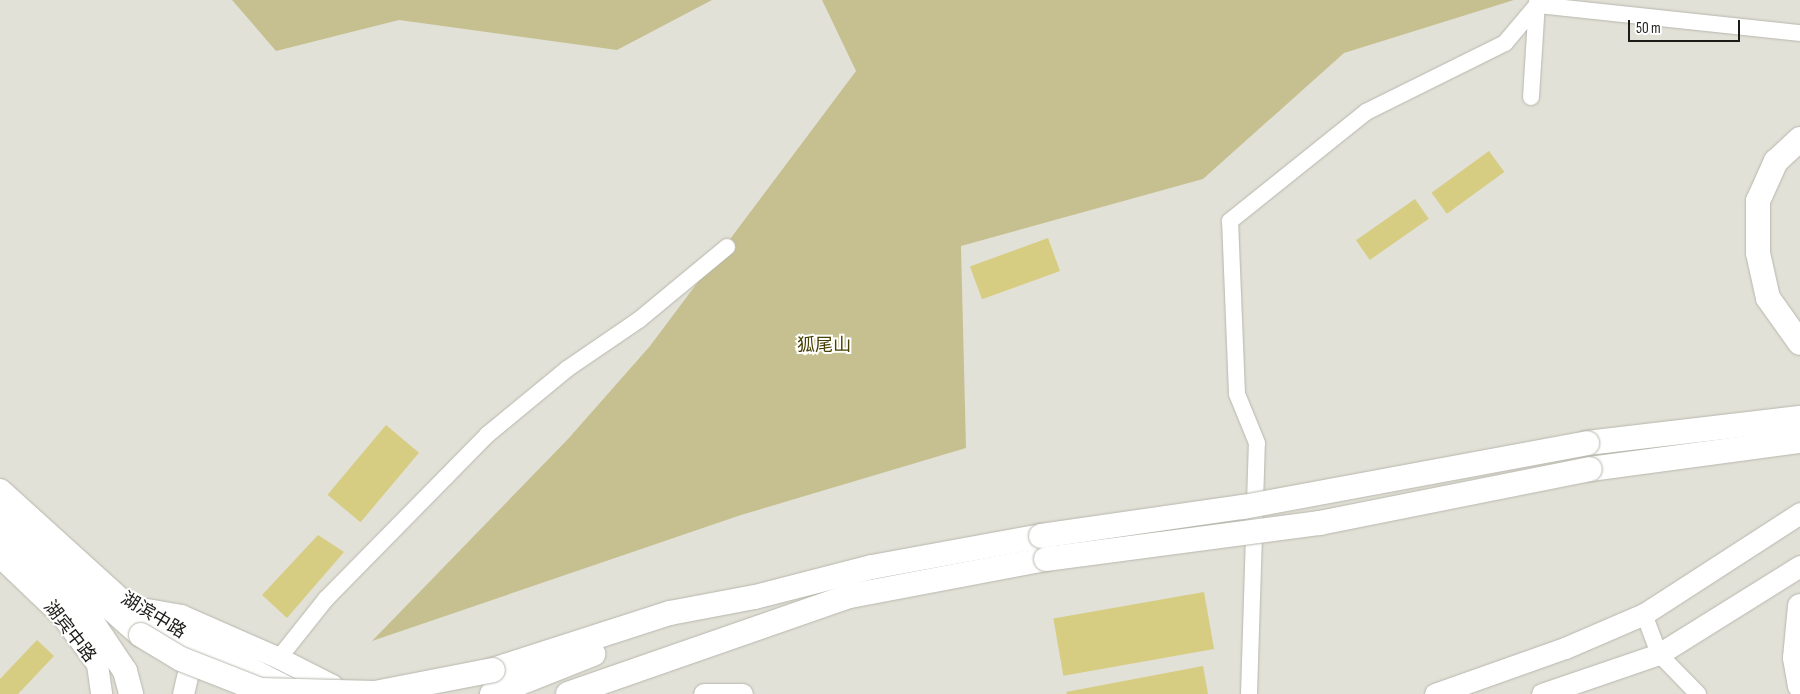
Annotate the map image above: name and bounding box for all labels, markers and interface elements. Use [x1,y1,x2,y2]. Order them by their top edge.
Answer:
scale bar [1630,10,1742,42]
text: 50 m [1636,19,1661,38]
park label: 狐尾山 [797,335,851,357]
street label: 湖滨中路 [117,588,189,644]
street label: 湖宾中路 [38,597,100,667]

